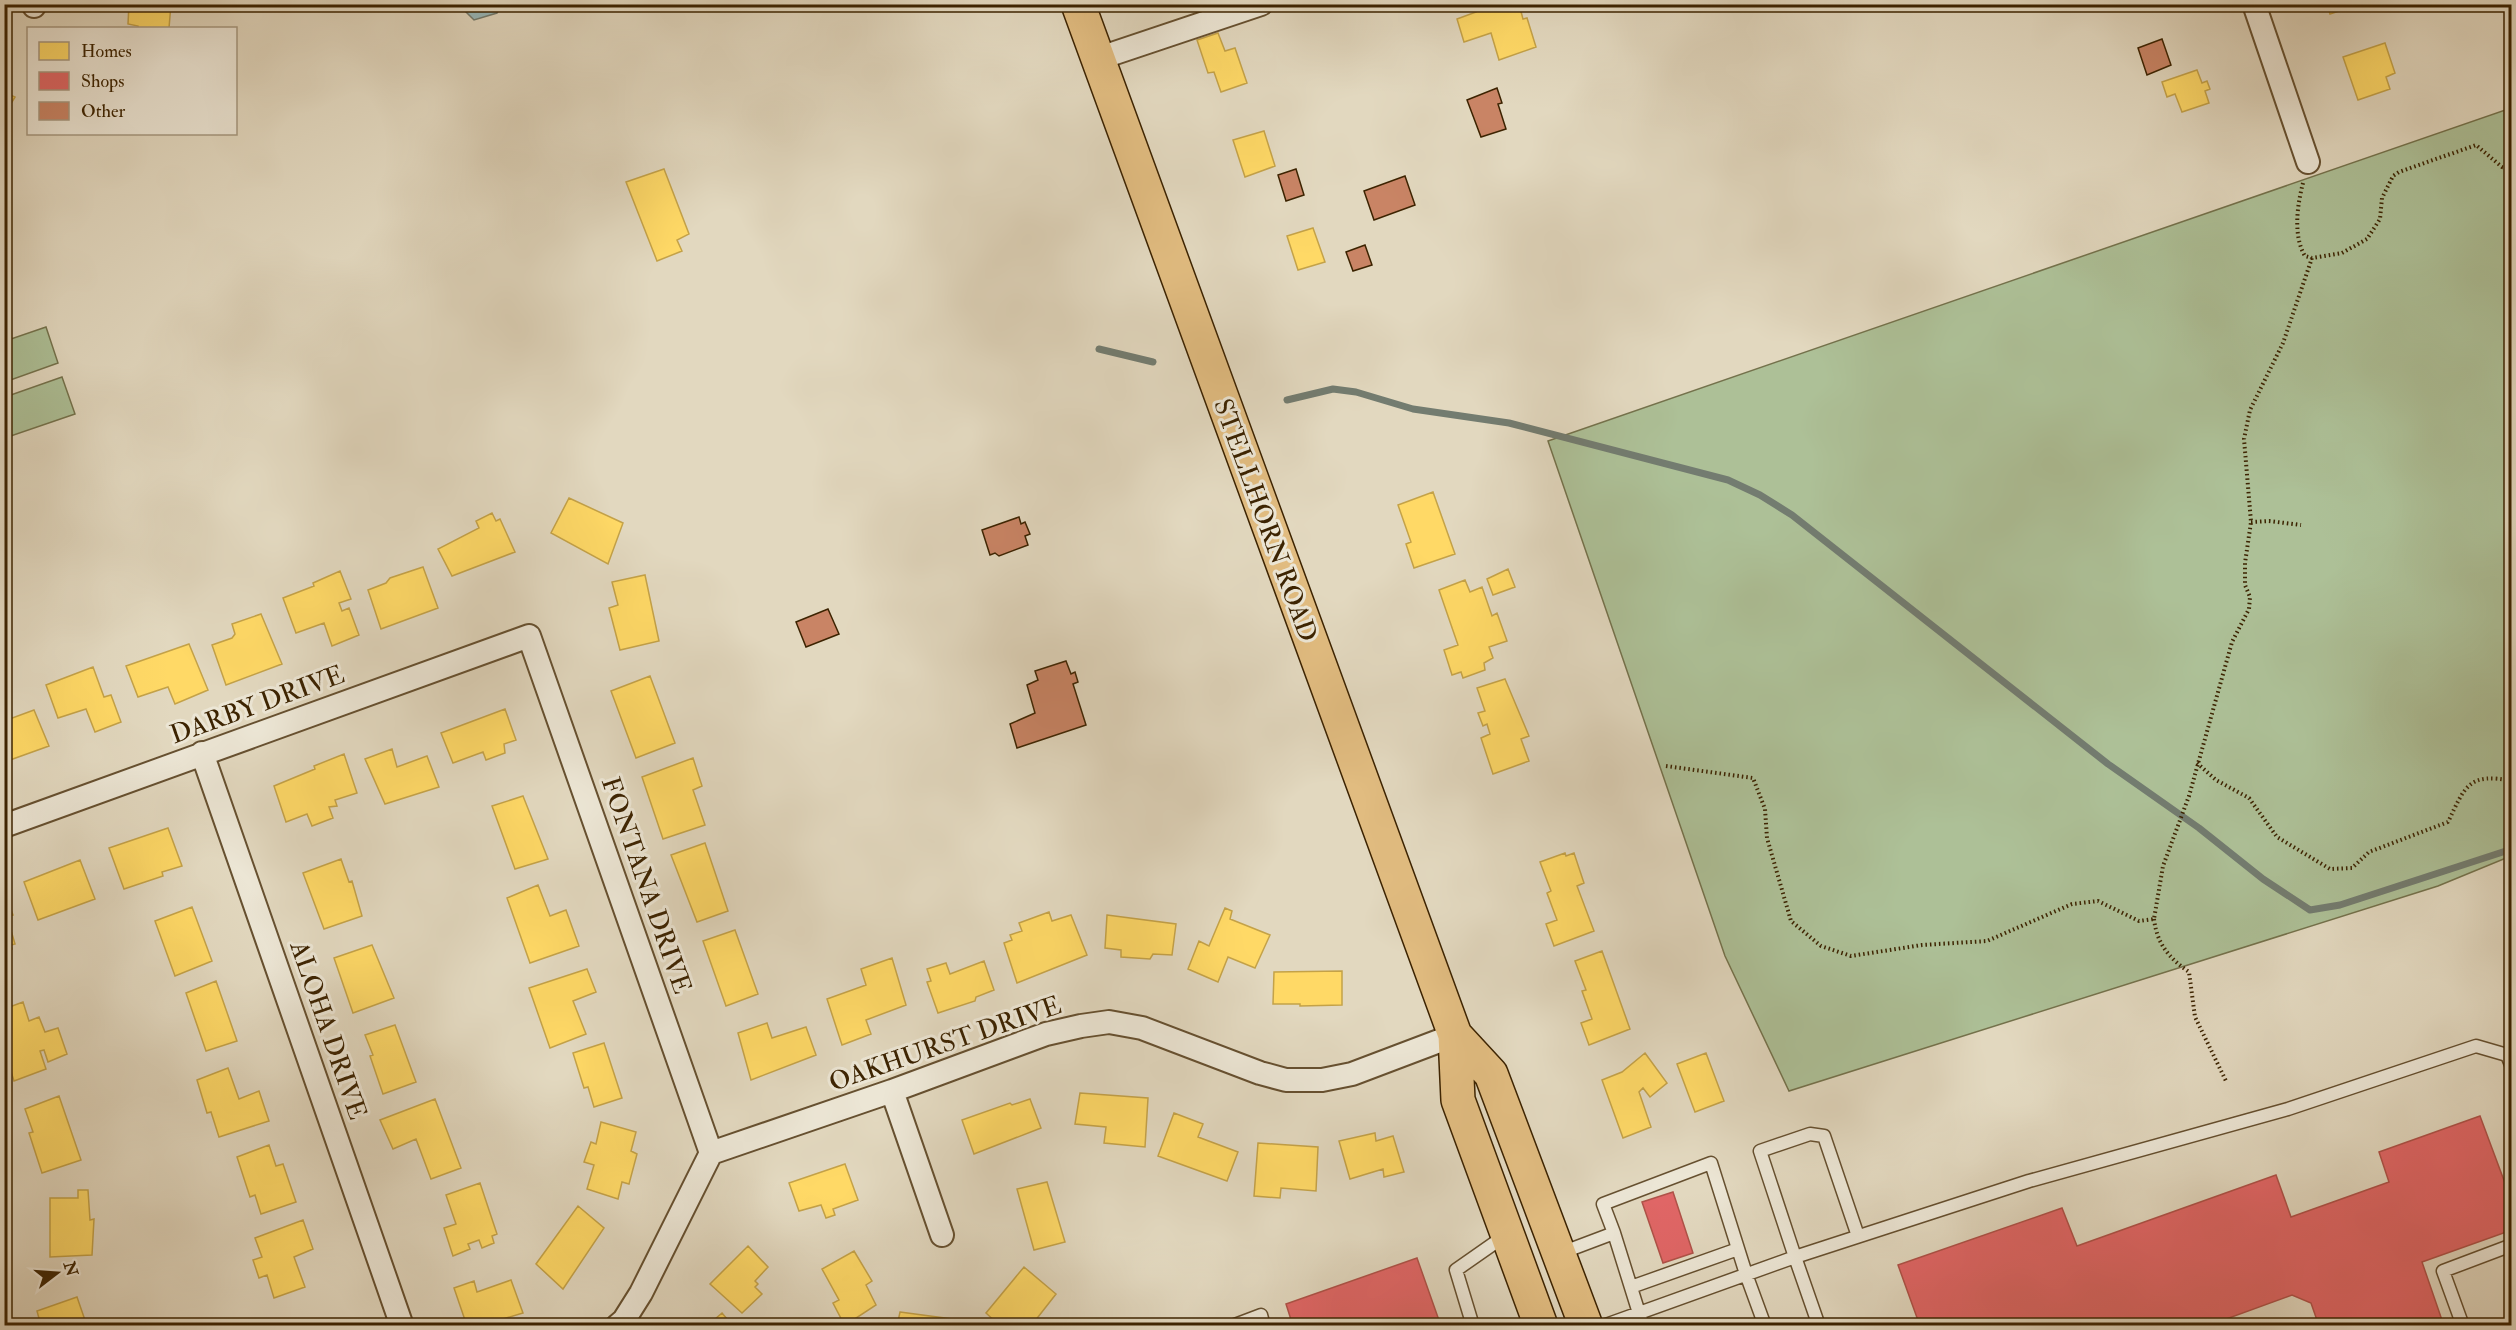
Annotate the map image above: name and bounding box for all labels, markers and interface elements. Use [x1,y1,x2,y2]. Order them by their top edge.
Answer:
legend [27,27,237,135]
text: Homes [81,40,132,63]
text: Shops [81,70,124,93]
text: Other [81,100,125,123]
street label: STELLHORN ROAD [1206,394,1324,646]
street label: DARBY DRIVE [166,659,349,751]
street label: FONTANA DRIVE [594,773,698,998]
street label: ALOHA DRIVE [282,936,374,1124]
street label: OAKHURST DRIVE [825,989,1066,1099]
north arrow [27,1243,87,1303]
text: N [58,1258,82,1279]

